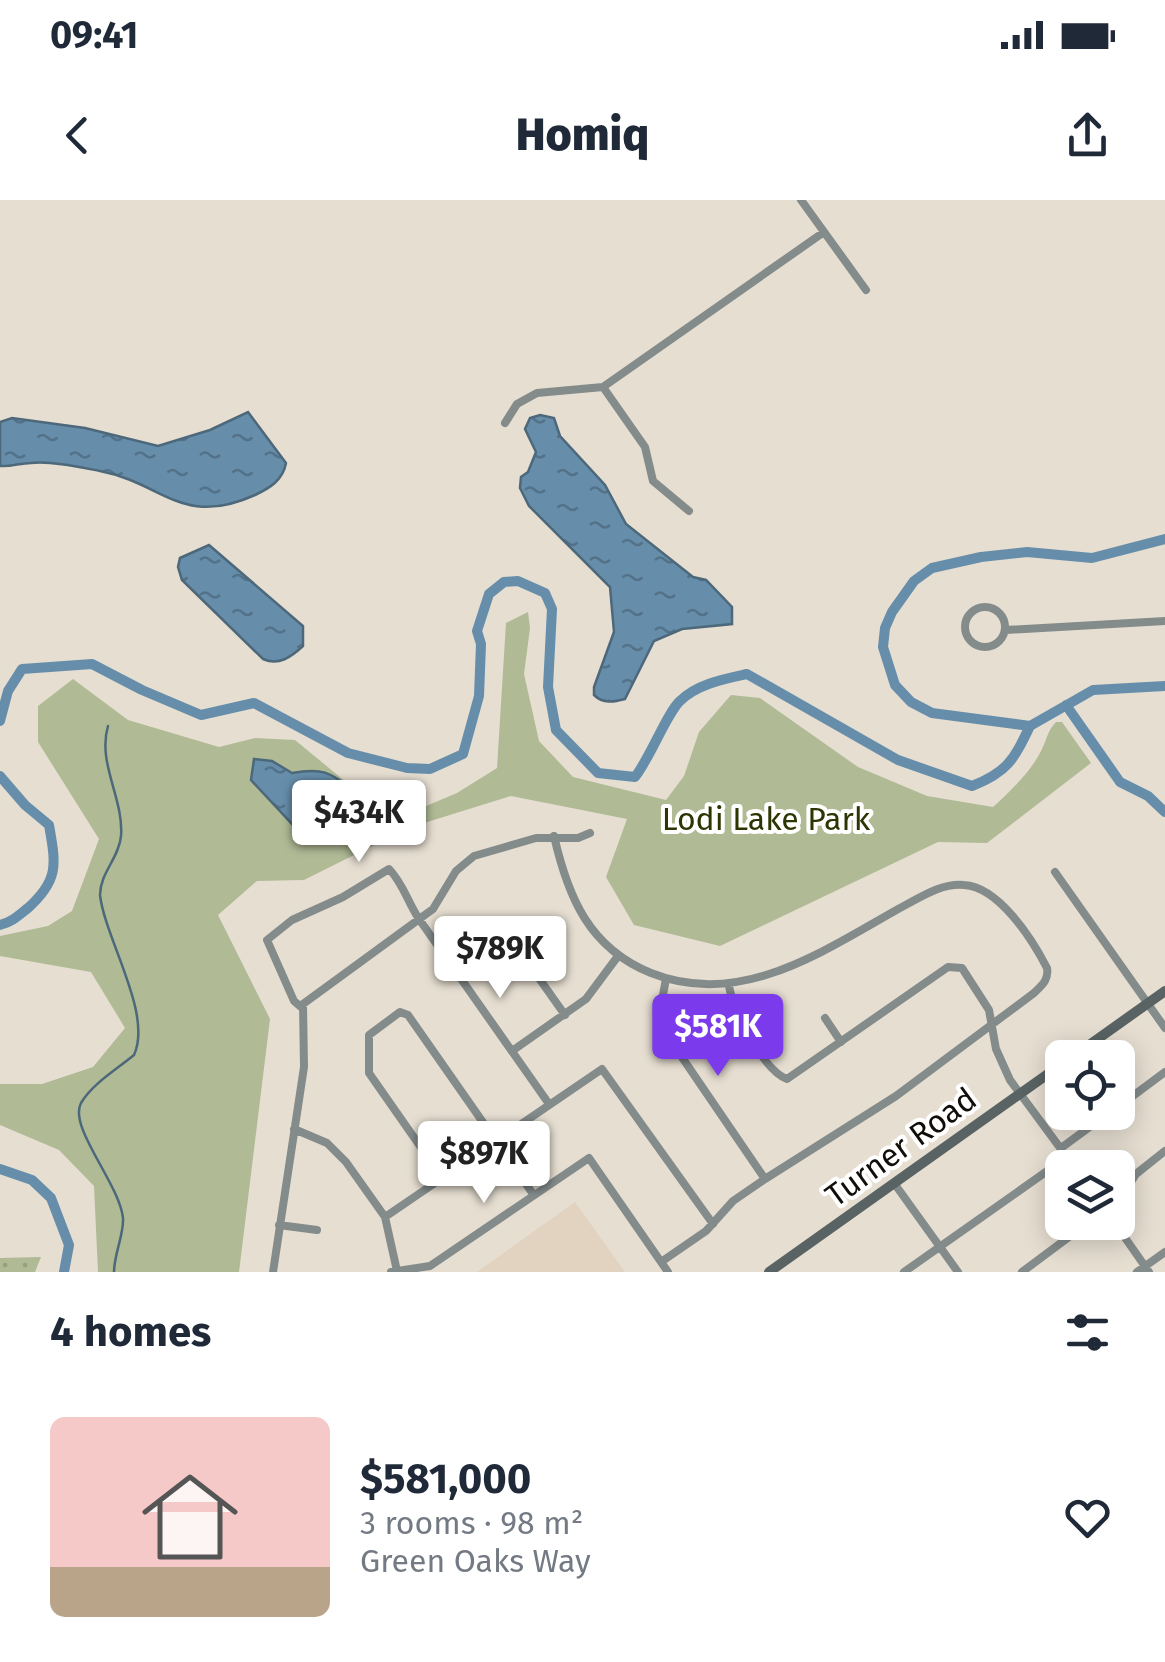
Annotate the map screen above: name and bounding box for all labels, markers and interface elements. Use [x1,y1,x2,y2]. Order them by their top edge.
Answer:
text: 09:41 [50,12,138,58]
icon: back [50,108,105,163]
text: Homiq [516,108,649,162]
icon: share [1060,108,1115,163]
pin: $434K [289,780,429,865]
text: $434K [314,793,404,831]
park label: Lodi Lake Park [662,800,871,838]
pin: $789K [430,916,570,1001]
text: $789K [456,929,544,967]
pin: $581K [648,994,788,1079]
text: $581K [674,1007,762,1045]
map controls [1045,1040,1135,1240]
button: locate [1045,1040,1135,1130]
street label: Turner Road [818,1080,984,1214]
pin: $897K [414,1121,554,1206]
text: $897K [440,1134,528,1172]
button: layers [1045,1150,1135,1240]
icon: filters [1060,1305,1115,1360]
text: 4 homes [50,1307,211,1357]
text: $581,000 [360,1454,531,1504]
icon: home [130,1457,250,1577]
icon: heart [1060,1490,1115,1545]
text: 3 rooms · 98 m² [360,1504,583,1542]
text: Green Oaks Way [360,1542,591,1580]

